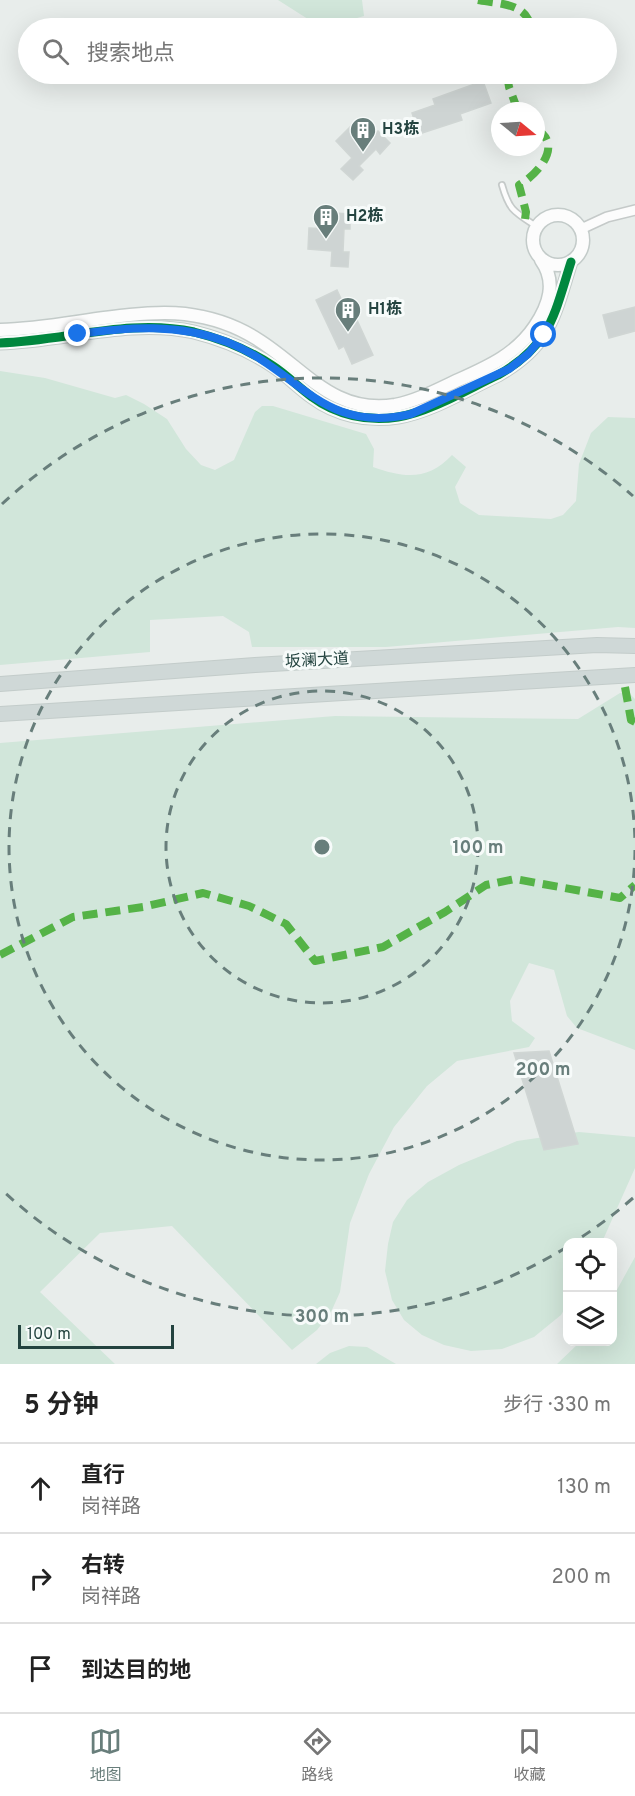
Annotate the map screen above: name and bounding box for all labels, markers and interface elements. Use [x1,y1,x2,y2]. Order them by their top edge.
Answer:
search box [18,18,617,84]
icon: search [39,35,72,68]
text: 搜索地点 [87,41,175,68]
north arrow [491,102,545,156]
building icon: H3栋 [348,115,378,153]
place label: H3栋 [382,119,419,140]
building icon: H2栋 [311,202,341,240]
place label: H2栋 [346,206,383,227]
building icon: H1栋 [333,295,363,333]
place label: H1栋 [368,299,402,320]
route end [64,320,90,346]
route start [530,321,556,347]
street label: 坂澜大道 [285,649,349,673]
centre of rings [312,837,332,857]
text: 100 m [452,837,504,860]
text: 200 m [515,1059,571,1082]
map controls [563,1238,617,1346]
button: locate [563,1238,617,1292]
button: layers [563,1292,617,1346]
text: 300 m [295,1306,349,1329]
scale bar [18,1322,174,1350]
text: 100 m [27,1325,71,1345]
text: 5 分钟 [24,1390,98,1423]
text: 步行 · 330 m [503,1393,611,1419]
text: 直行 [81,1463,125,1490]
icon: ahead [24,1472,57,1505]
text: 130 m [557,1475,611,1501]
text: 岗祥路 [81,1495,141,1521]
text: 右转 [81,1553,125,1580]
icon: right [24,1562,57,1595]
text: 200 m [552,1565,611,1591]
text: 岗祥路 [81,1585,141,1611]
icon: arrive [24,1652,57,1685]
text: 到达目的地 [81,1658,191,1685]
tab: 地图 [89,1725,122,1786]
tab: 路线 [301,1725,334,1786]
tab: 收藏 [513,1725,546,1786]

